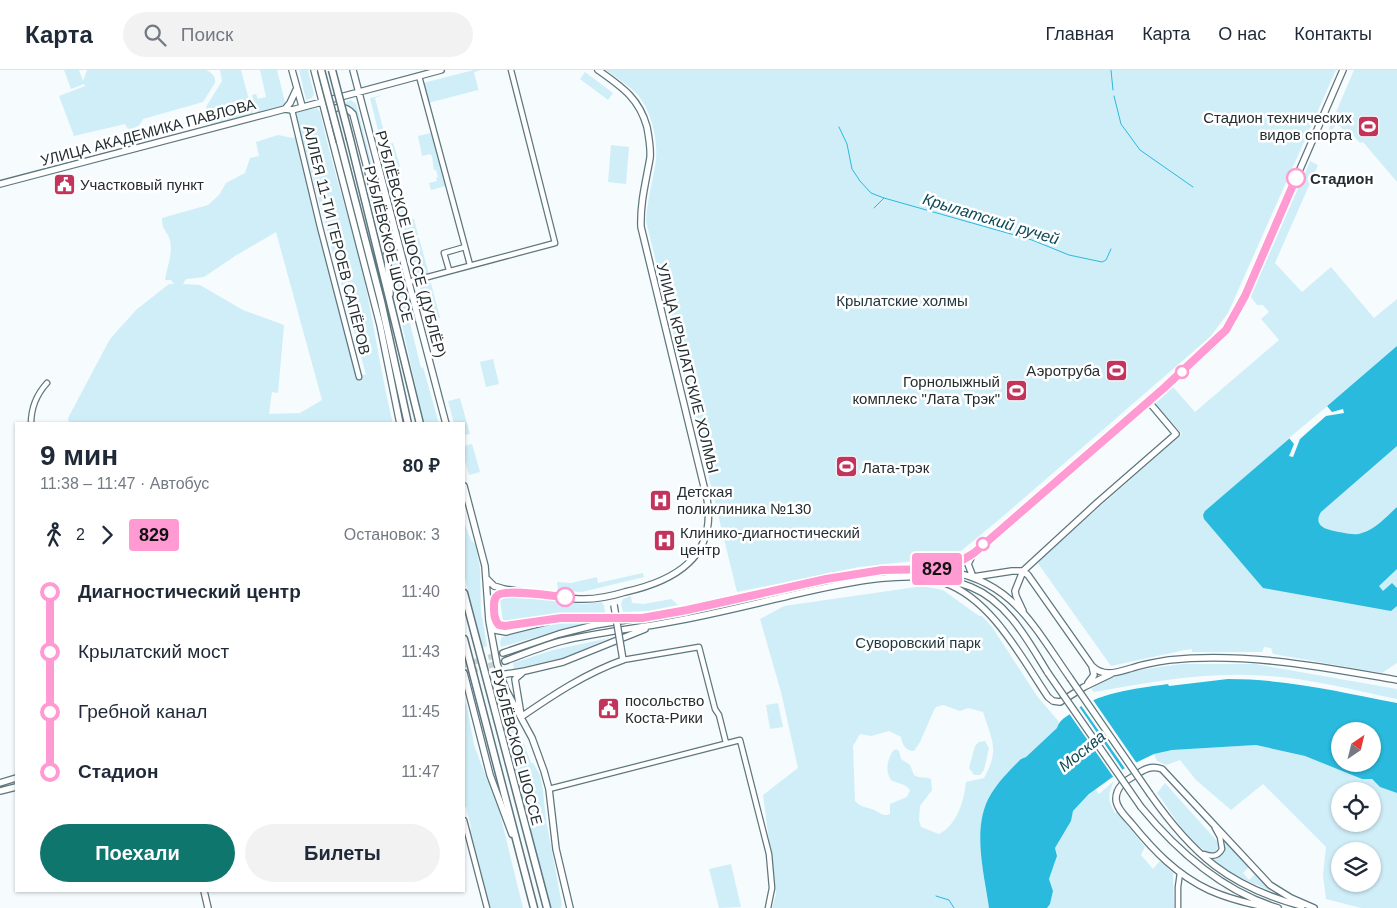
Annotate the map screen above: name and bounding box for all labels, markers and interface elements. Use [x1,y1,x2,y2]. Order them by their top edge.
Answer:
search box [123,12,473,57]
text: Карта [25,21,93,48]
icon: search [141,21,169,49]
text: Поиск [181,24,233,45]
text: Главная [1046,24,1114,44]
text: Карта [1142,24,1190,44]
text: О нас [1218,24,1266,44]
text: Контакты [1294,24,1372,44]
street label: УЛИЦА АКАДЕМИКА ПАВЛОВА [38,95,258,169]
place label: Стадион технических видов спорта [1203,109,1353,143]
sports icon: Стадион технических видов спорта [1356,114,1380,138]
street label: АЛЛЕЯ 11-ТИ ГЕРОЕВ САПЁРОВ [300,124,374,356]
street label: РУБЛЁВСКОЕ ШОССЕ (ДУБЛЁР) [372,129,450,359]
street label: РУБЛЁВСКОЕ ШОССЕ [361,164,417,324]
marker: Стадион [1286,168,1306,188]
place label: Стадион [1310,170,1374,187]
public building icon: Участковый пункт [52,172,76,196]
place label: Участковый пункт [80,176,204,193]
water label: Крылатский ручей [921,190,1061,248]
street label: УЛИЦА КРЫЛАТСКИЕ ХОЛМЫ [654,261,722,475]
park label: Крылатские холмы [836,292,968,309]
sports icon: Аэротруба [1104,358,1128,382]
place label: Аэротруба [1026,362,1101,379]
unlabelled marker [1175,365,1189,379]
place label: Горнолыжный комплекс "Лата Трэк" [852,373,1000,407]
sports icon: Горнолыжный комплекс "Лата Трэк" [1004,378,1028,402]
text: 9 мин [40,440,118,471]
text: 80 ₽ [403,455,440,476]
sports icon: Лата-трэк [834,455,858,479]
place label: Лата-трэк [862,459,930,476]
text: 11:38 – 11:47 · Автобус [40,475,209,492]
place label: Детская поликлиника №130 [677,483,811,517]
hospital icon: Детская поликлиника №130 [649,488,673,512]
icon: walk [40,521,68,549]
icon: forward [93,521,121,549]
place label: Клинико-диагностический центр [680,524,860,558]
text: 829 [139,525,169,545]
text: 2 [76,526,85,543]
text: Остановок: 3 [344,526,440,543]
hospital icon: Клинико-диагностический центр [652,529,676,553]
unlabelled marker [976,537,990,551]
line badge: 829 [908,553,966,585]
text: 829 [922,559,952,579]
text: Диагностический центр [78,581,301,602]
text: 11:40 [401,583,440,600]
unlabelled marker [555,587,575,607]
park label: Суворовский парк [855,634,981,651]
text: Крылатский мост [78,641,229,662]
text: 11:43 [401,643,440,660]
street label: РУБЛЁВСКОЕ ШОССЕ [488,667,546,827]
place label: посольство Коста-Рики [625,692,704,726]
public building icon: посольство Коста-Рики [597,697,621,721]
text: Гребной канал [78,701,207,722]
text: 11:45 [401,703,440,720]
north arrow [1331,722,1381,772]
map controls [1331,722,1381,892]
water label: Москва [1055,727,1109,775]
text: Стадион [78,761,158,782]
text: 11:47 [401,763,440,780]
button: locate [1331,782,1381,832]
button: Поехали [40,824,235,882]
button: Билеты [245,824,440,882]
button: layers [1331,842,1381,892]

